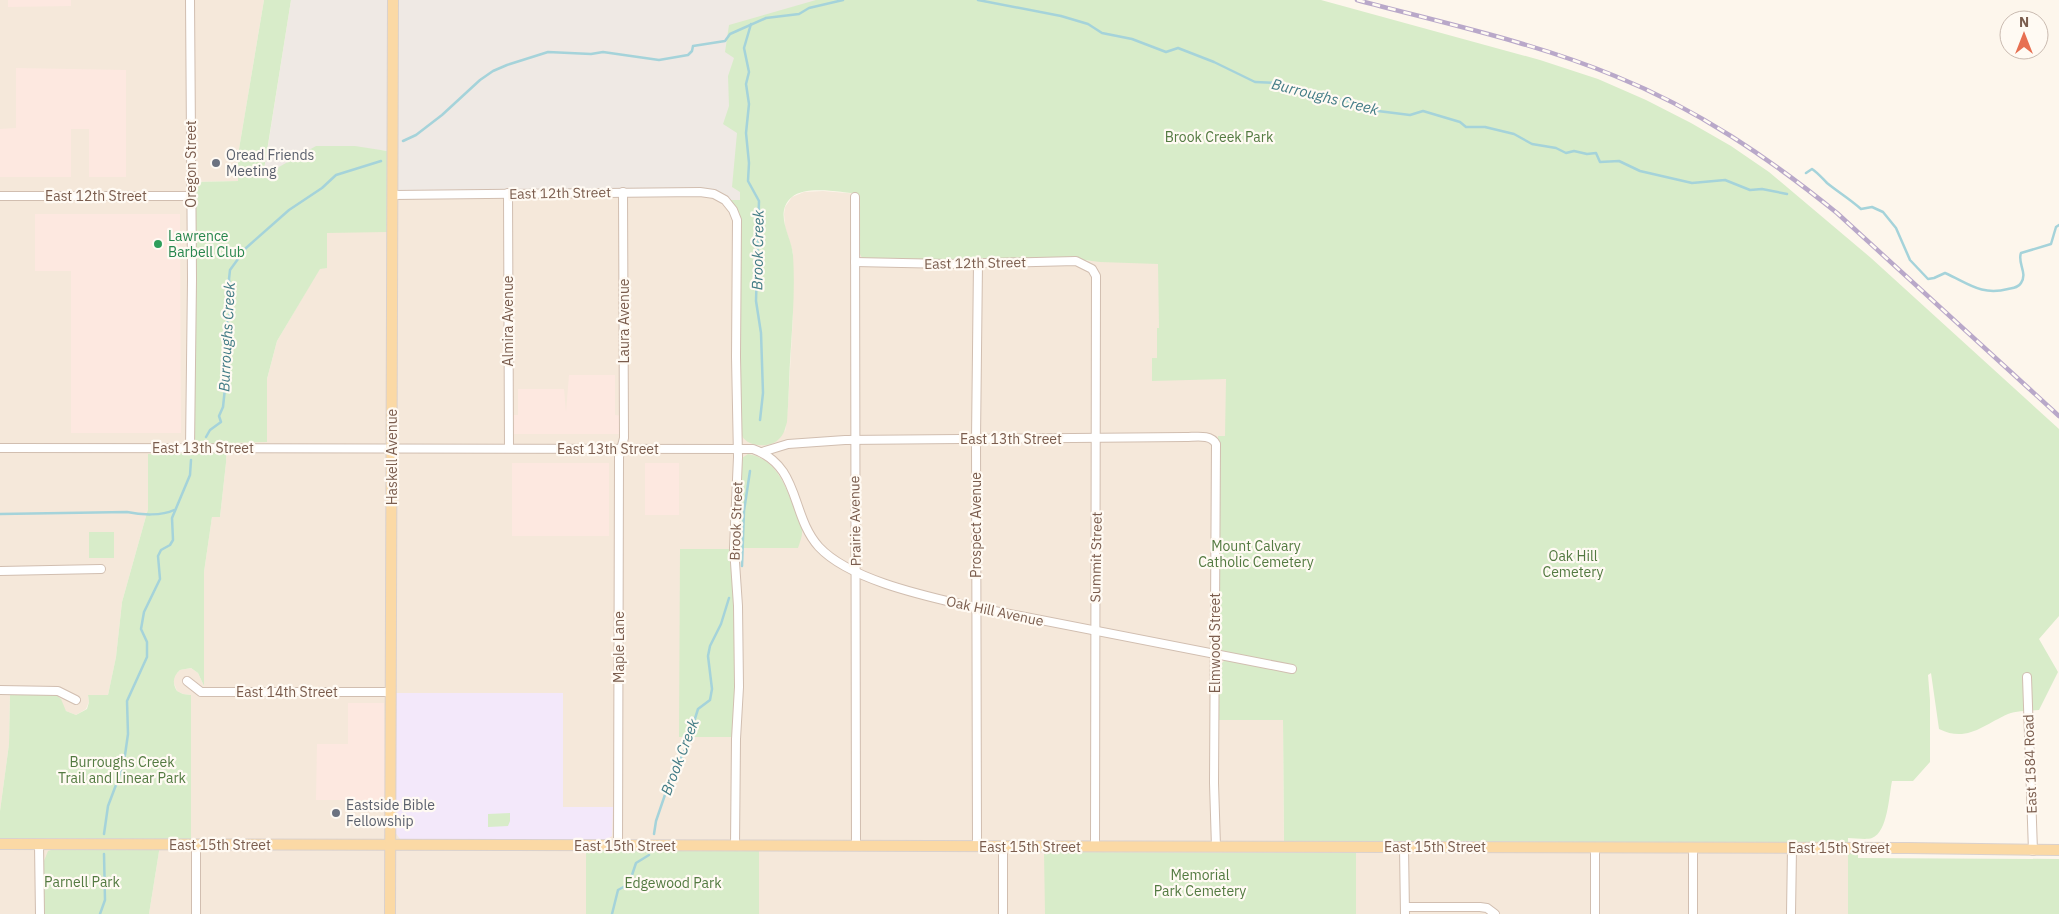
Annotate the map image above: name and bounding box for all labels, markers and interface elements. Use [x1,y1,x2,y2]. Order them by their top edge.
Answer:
north arrow [1999,10,2049,60]
text: N [2019,13,2029,31]
water label: Burroughs Creek [1270,74,1381,119]
street label: Oregon Street [182,120,200,208]
park label: Brook Creek Park [1165,128,1274,146]
place label: Oread Friends Meeting [226,146,315,180]
marker: Oread Friends Meeting [210,157,222,169]
street label: East 12th Street [509,183,611,203]
street label: East 12th Street [45,187,147,205]
water label: Brook Creek [747,210,768,290]
place label: Lawrence Barbell Club [168,227,245,261]
marker: Lawrence Barbell Club [152,238,164,250]
street label: East 12th Street [924,253,1026,273]
street label: Almira Avenue [499,275,517,367]
street label: Laura Avenue [615,278,633,364]
water label: Burroughs Creek [214,282,239,392]
street label: Haskell Avenue [383,408,401,505]
street label: East 13th Street [960,430,1062,448]
street label: East 13th Street [152,439,254,457]
street label: East 13th Street [557,440,659,458]
street label: Prospect Avenue [967,472,985,578]
street label: Prairie Avenue [845,475,865,567]
street label: Brook Street [726,481,746,561]
street label: Summit Street [1086,511,1106,602]
park label: Mount Calvary Catholic Cemetery [1198,537,1314,571]
park label: Oak Hill Cemetery [1542,547,1604,581]
street label: Oak Hill Avenue [945,592,1046,630]
street label: Elmwood Street [1206,593,1224,693]
street label: Maple Lane [610,611,628,683]
street label: East 14th Street [236,683,338,701]
street label: East 1584 Road [2019,714,2041,814]
water label: Brook Creek [656,716,703,798]
park label: Burroughs Creek Trail and Linear Park [58,753,187,787]
place label: Eastside Bible Fellowship [346,796,435,830]
marker: Eastside Bible Fellowship [330,807,342,819]
street label: East 15th Street [169,836,271,854]
street label: East 15th Street [574,837,676,855]
street label: East 15th Street [979,838,1081,856]
street label: East 15th Street [1384,838,1486,856]
street label: East 15th Street [1788,839,1890,857]
park label: Memorial Park Cemetery [1154,866,1246,900]
park label: Parnell Park [44,873,121,891]
park label: Edgewood Park [624,874,722,892]

